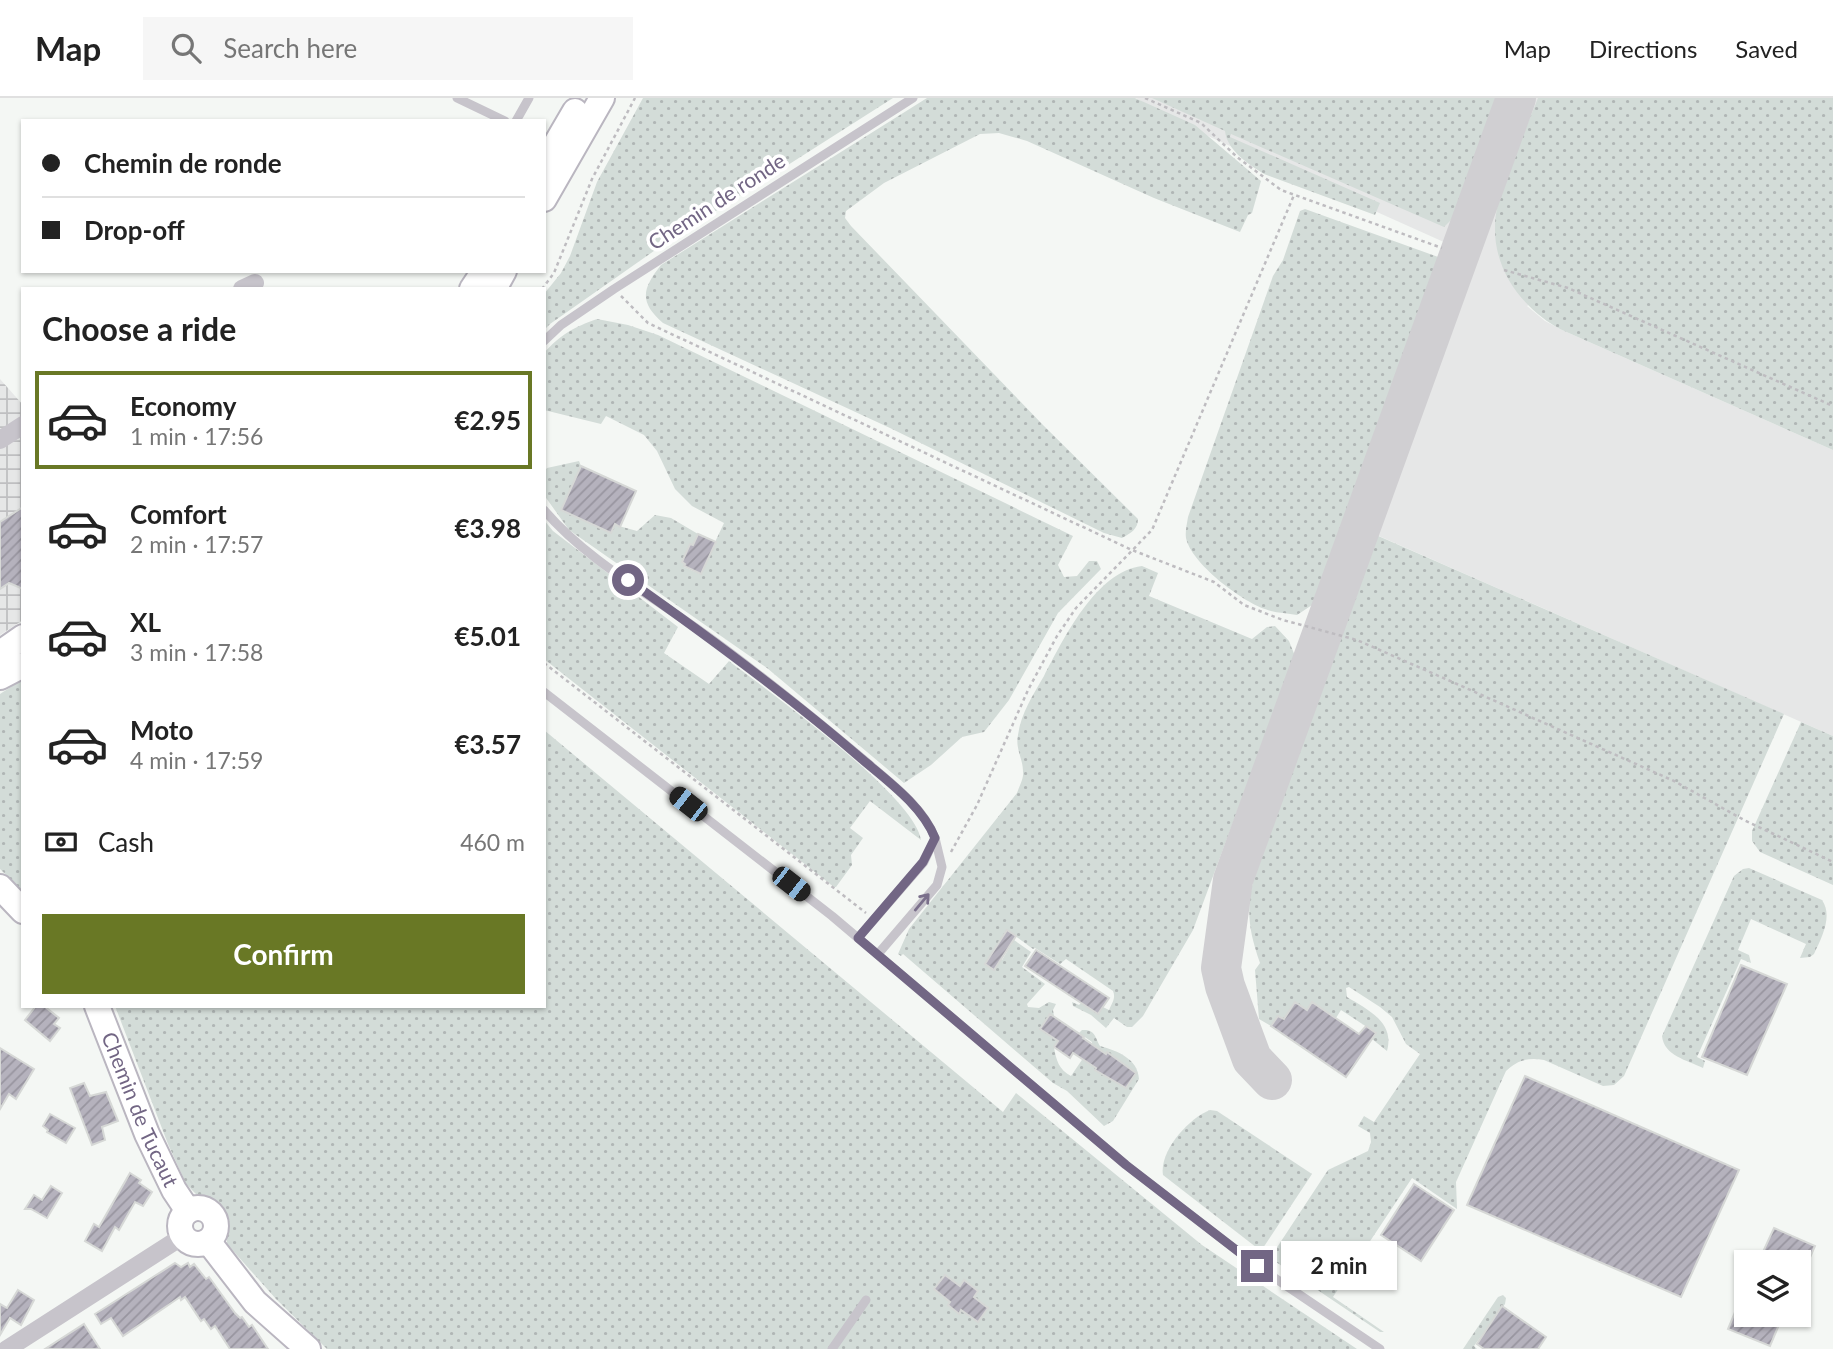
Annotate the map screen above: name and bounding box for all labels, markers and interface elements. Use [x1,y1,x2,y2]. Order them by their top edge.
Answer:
search box [143,17,633,80]
text: Map [35,28,101,68]
icon: search [167,29,205,67]
text: Search here [223,32,357,64]
text: Map [1504,34,1551,63]
text: Directions [1589,34,1697,63]
text: Saved [1735,34,1798,63]
text: Chemin de ronde [84,147,282,179]
street label: Chemin de ronde [643,147,789,254]
text: Drop-off [84,214,185,246]
text: Choose a ride [42,309,236,348]
icon: car [46,389,109,452]
text: Economy [130,390,236,422]
text: €2.95 [455,404,521,436]
text: 1 min · 17:56 [130,422,263,450]
icon: car [46,497,109,560]
text: Comfort [130,498,227,530]
text: €3.98 [455,512,521,544]
text: 2 min · 17:57 [130,530,263,558]
route start [612,564,644,596]
icon: car [46,605,109,668]
text: XL [130,606,161,638]
text: €5.01 [455,620,521,652]
text: 3 min · 17:58 [130,638,263,666]
icon: car [46,713,109,776]
text: Moto [130,714,193,746]
text: €3.57 [455,728,521,760]
text: 4 min · 17:59 [130,746,263,774]
car [665,783,712,825]
icon: cash [42,823,80,861]
text: Cash [98,826,154,858]
text: 460 m [460,828,525,856]
car [768,863,815,905]
one-way arrow [914,894,930,912]
button: Confirm [42,914,525,994]
street label: Chemin de Tucaut [97,1028,185,1191]
callout: 2 min [1282,1242,1397,1290]
route end [1241,1250,1273,1282]
map controls [1734,1250,1811,1327]
button: layers [1734,1250,1811,1327]
text: 2 min [1310,1251,1368,1279]

